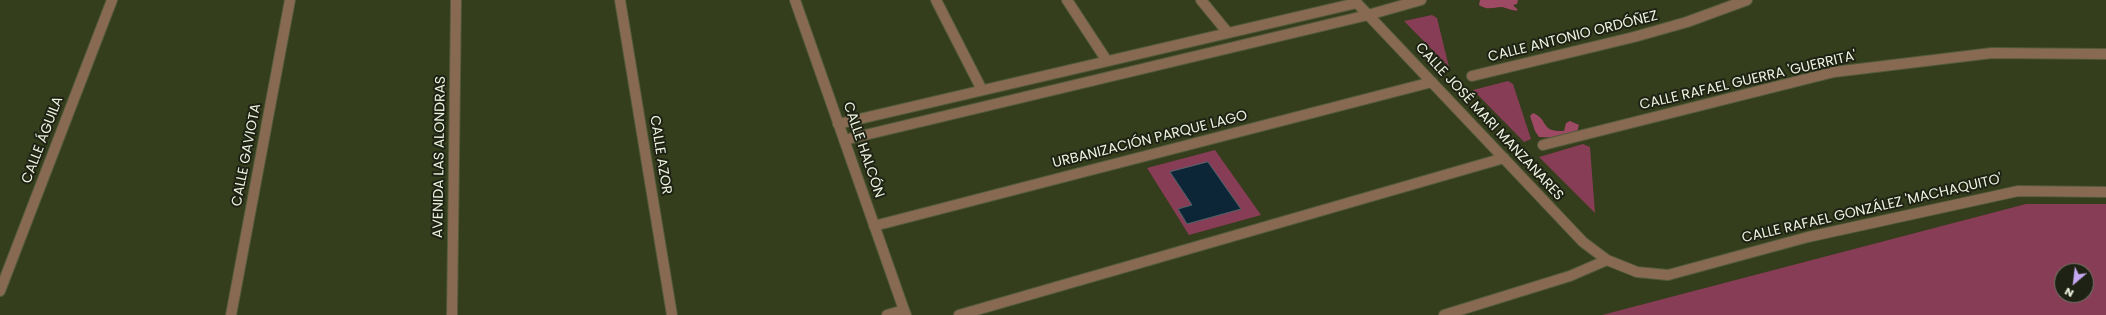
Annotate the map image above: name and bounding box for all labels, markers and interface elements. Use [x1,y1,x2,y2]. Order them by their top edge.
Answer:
street label: CALLE ANTONIO ORDÓÑEZ [1486,8,1660,66]
street label: CALLE JOSÉ MARI MANZANARES [1411,40,1567,204]
street label: CALLE RAFAEL GUERRA 'GUERRITA' [1638,48,1858,114]
street label: AVENIDA LAS ALONDRAS [430,76,450,238]
street label: CALLE ÁGUILA [19,94,67,186]
street label: CALLE HALCÓN [839,100,887,200]
street label: CALLE GAVIOTA [229,102,265,208]
street label: URBANIZACIÓN PARQUE LAGO [1051,108,1249,172]
street label: CALLE AZOR [645,114,675,196]
street label: CALLE RAFAEL GONZÁLEZ 'MACHAQUITO' [1740,171,2004,247]
north arrow [2054,263,2094,303]
text: N [2061,284,2076,302]

